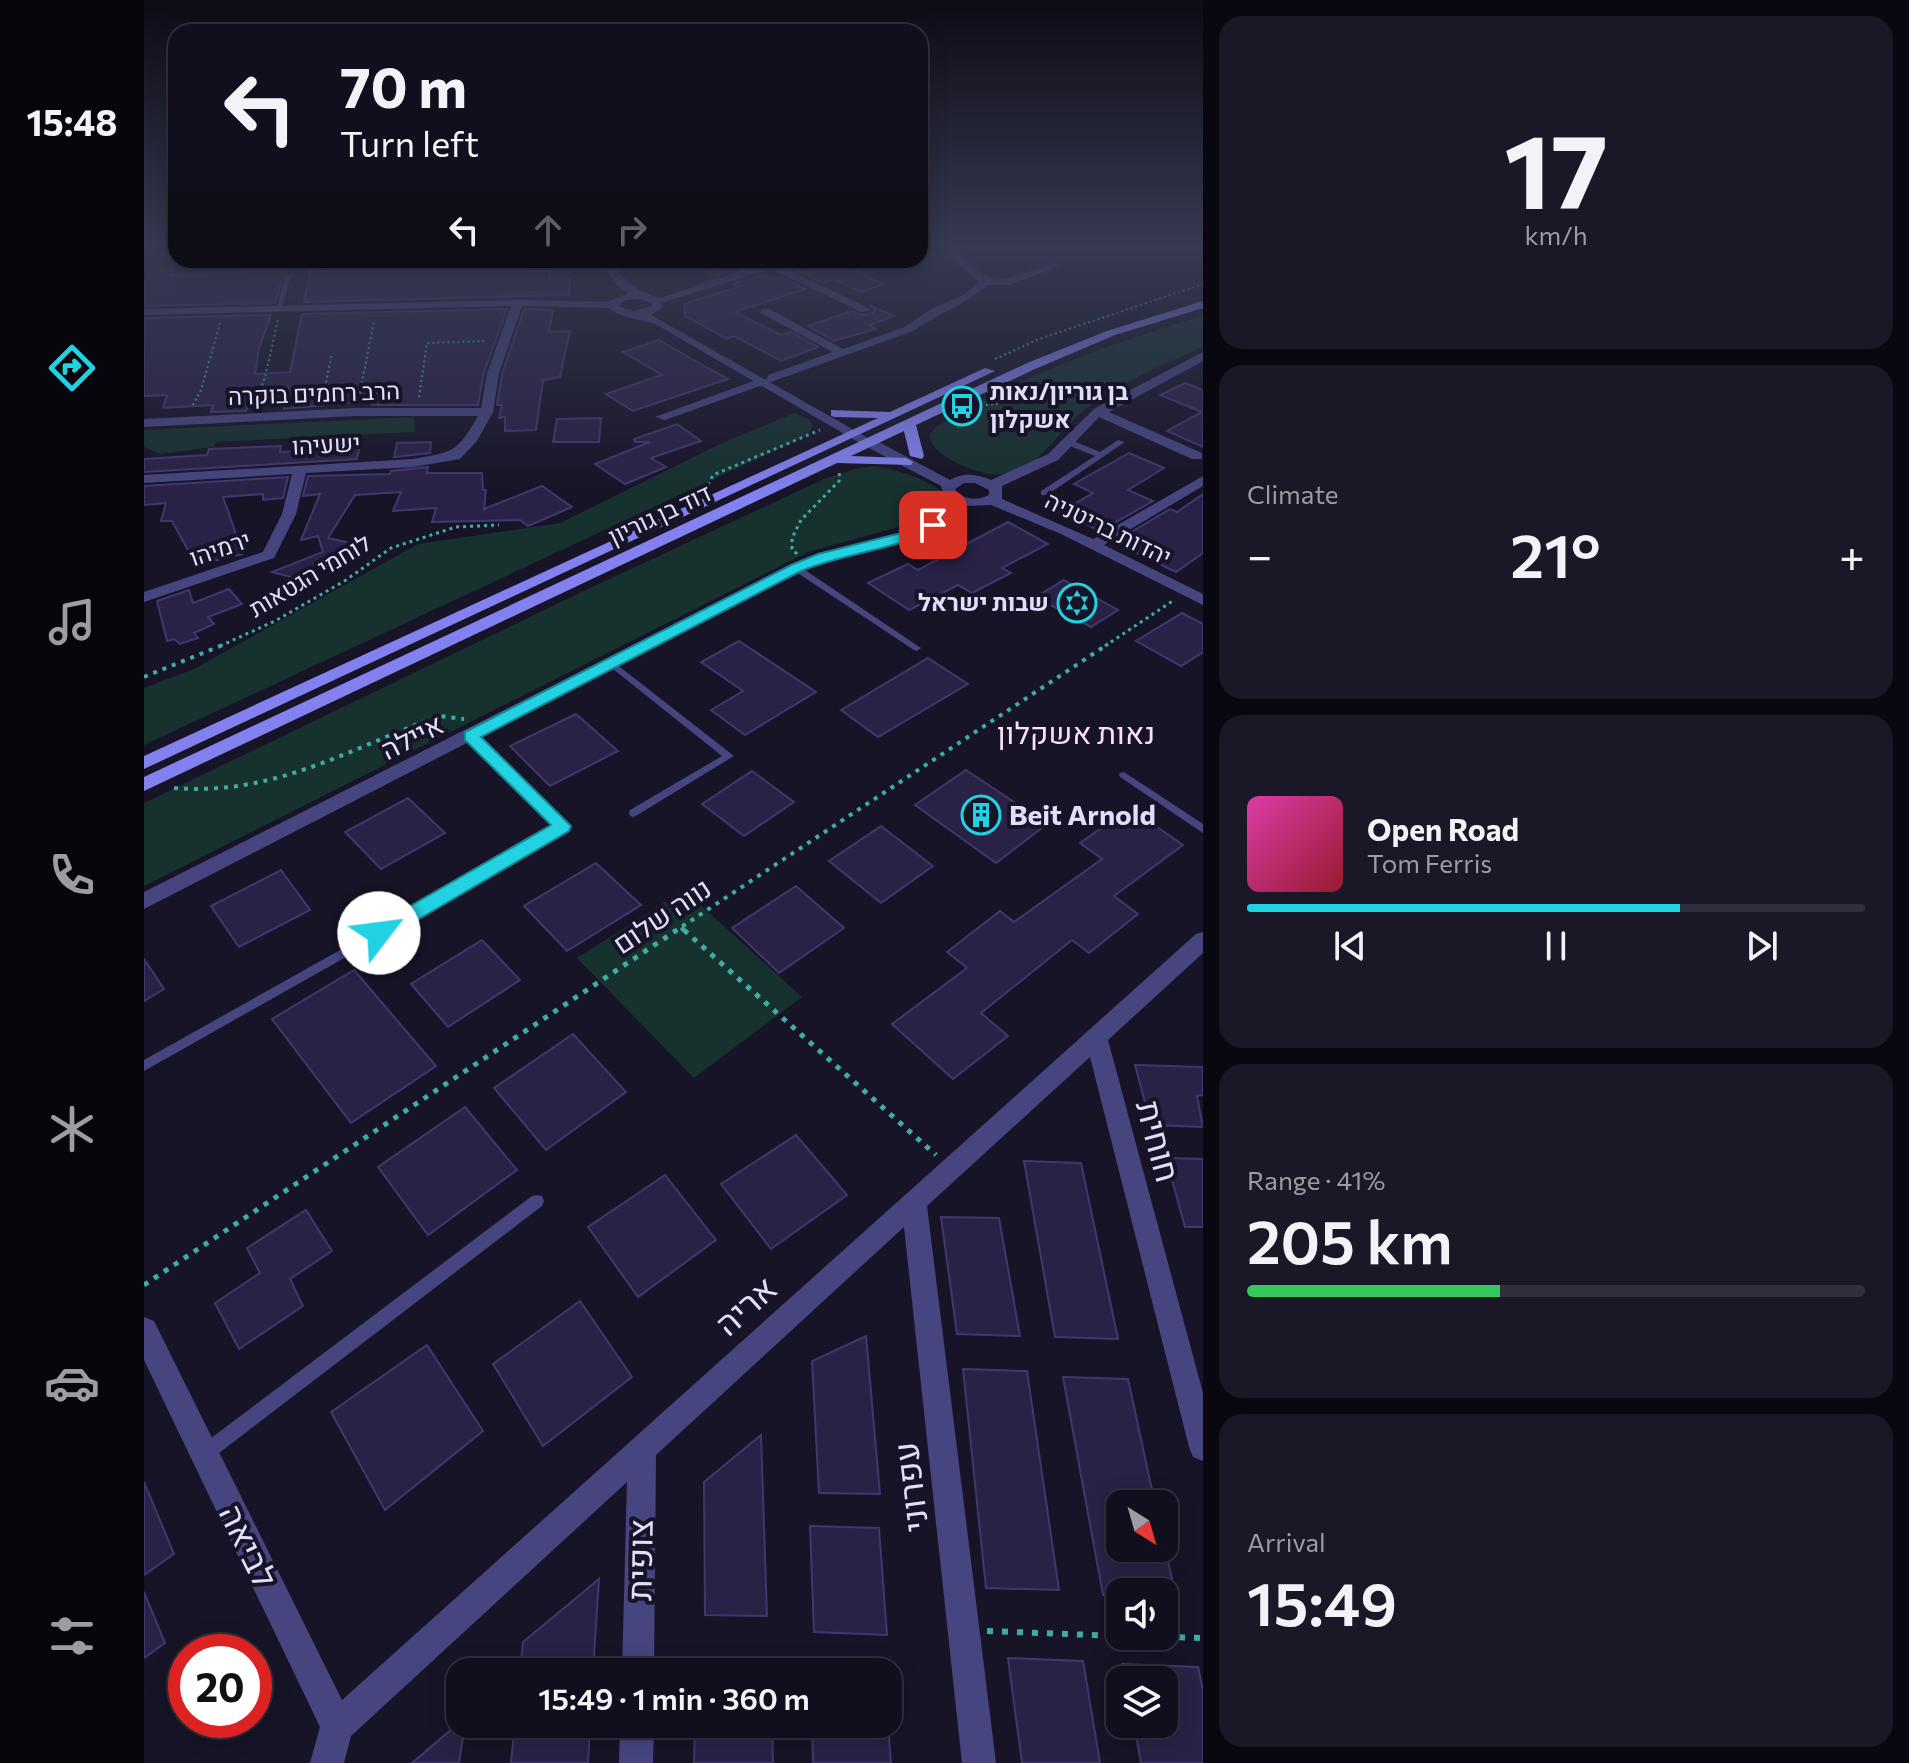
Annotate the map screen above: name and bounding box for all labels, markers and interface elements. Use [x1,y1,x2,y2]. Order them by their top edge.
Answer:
text: 70 m [340,51,467,120]
icon: left [208,56,312,160]
text: 15:48 [26,99,118,143]
text: 17 [1504,103,1608,230]
text: Turn left [340,120,479,164]
icon: left [442,208,486,252]
icon: ahead [526,208,570,252]
icon: right [610,208,654,252]
text: km/h [1524,219,1588,250]
icon: directions [44,340,100,396]
street label: הרב רחמים בוקרה [227,375,401,410]
place label: בן גוריון/נאות אשקלון [990,376,1128,433]
bus stop icon: בן גוריון/נאות אשקלון [941,385,983,427]
street label: ישעיהו [291,427,361,460]
street label: דוד בן גוריון [603,477,715,550]
text: Climate [1247,478,1339,509]
street label: יהדות בריטניה [1041,485,1177,571]
pin [899,491,967,559]
icon: arrive [911,503,955,547]
text: 21° [1510,517,1601,590]
street label: ירמיהו [185,524,254,571]
street label: לוחמי הגטאות [243,527,375,622]
text: − [1247,527,1272,581]
text: + [1839,527,1865,581]
synagogue icon: שבות ישראל [1056,582,1098,624]
place label: שבות ישראל [918,587,1049,616]
icon: music [44,594,100,650]
street label: איילה [375,706,449,766]
district label: נאות אשקלון [997,713,1155,750]
building icon: Beit Arnold [960,794,1002,836]
place label: Beit Arnold [1009,797,1156,831]
text: Open Road [1367,810,1519,847]
icon: phone [44,847,100,903]
text: Tom Ferris [1367,847,1492,878]
street label: נווה שלום [606,870,717,960]
position arrow [337,891,421,975]
icon: previous [1328,924,1372,968]
icon: pause [1534,924,1578,968]
icon: next [1740,924,1784,968]
street label: חוחית [1129,1095,1191,1186]
icon: climate [44,1101,100,1157]
text: Range · 41% [1247,1164,1385,1195]
text: 205 km [1247,1203,1453,1276]
street label: אריה [705,1266,784,1343]
icon: car [44,1355,100,1411]
street label: עפרוני [883,1440,935,1535]
north arrow [1106,1490,1178,1562]
map controls [1106,1490,1178,1738]
street label: לביאה [212,1497,288,1594]
street label: צופית [616,1519,660,1601]
text: Arrival [1247,1526,1326,1557]
text: 15:49 [1247,1565,1397,1638]
button: sound [1106,1578,1178,1650]
icon: filters [44,1608,100,1664]
speed limit sign: 20 [168,1634,272,1738]
button: layers [1106,1666,1178,1738]
text: 15:49 · 1 min · 360 m [538,1679,810,1716]

